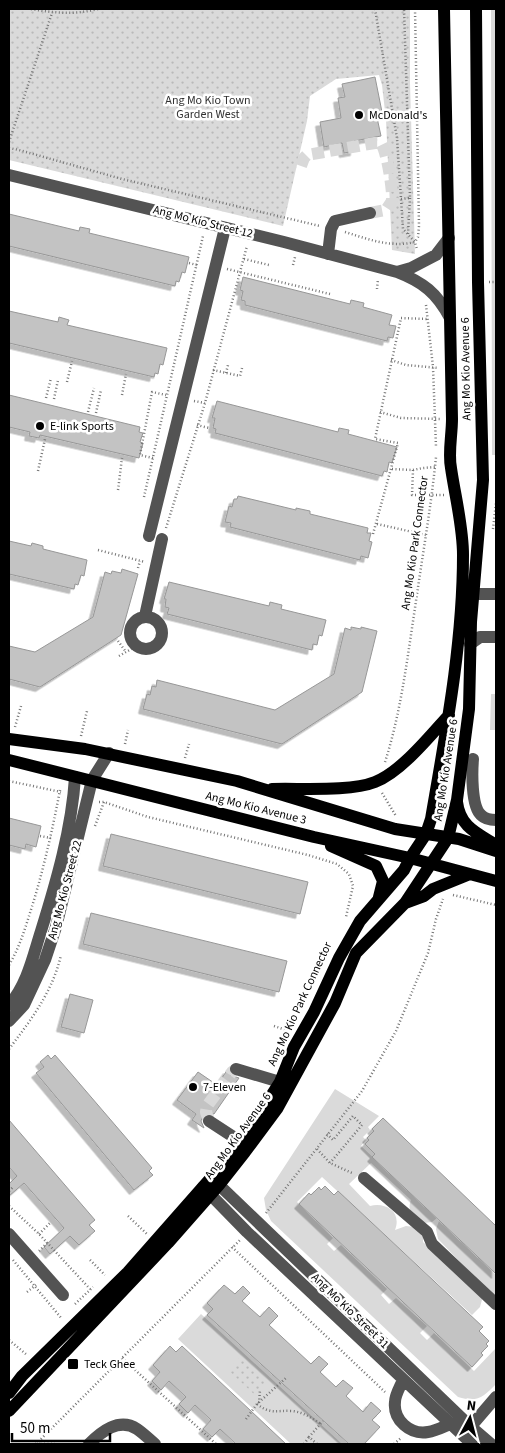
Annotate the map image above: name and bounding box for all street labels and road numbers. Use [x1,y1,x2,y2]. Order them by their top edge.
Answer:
street label: Ang Mo Kio Street 12 [151,201,255,243]
street label: Ang Mo Kio Avenue 6 [457,317,475,421]
street label: Ang Mo Kio Park Connector [397,474,433,611]
street label: Ang Mo Kio Avenue 6 [430,718,462,822]
street label: Ang Mo Kio Avenue 3 [204,787,308,829]
street label: Ang Mo Kio Street 22 [44,838,86,942]
street label: Ang Mo Kio Park Connector [264,938,337,1069]
street label: Ang Mo Kio Avenue 6 [201,1089,275,1183]
street label: Ang Mo Kio Street 31 [307,1269,393,1353]

